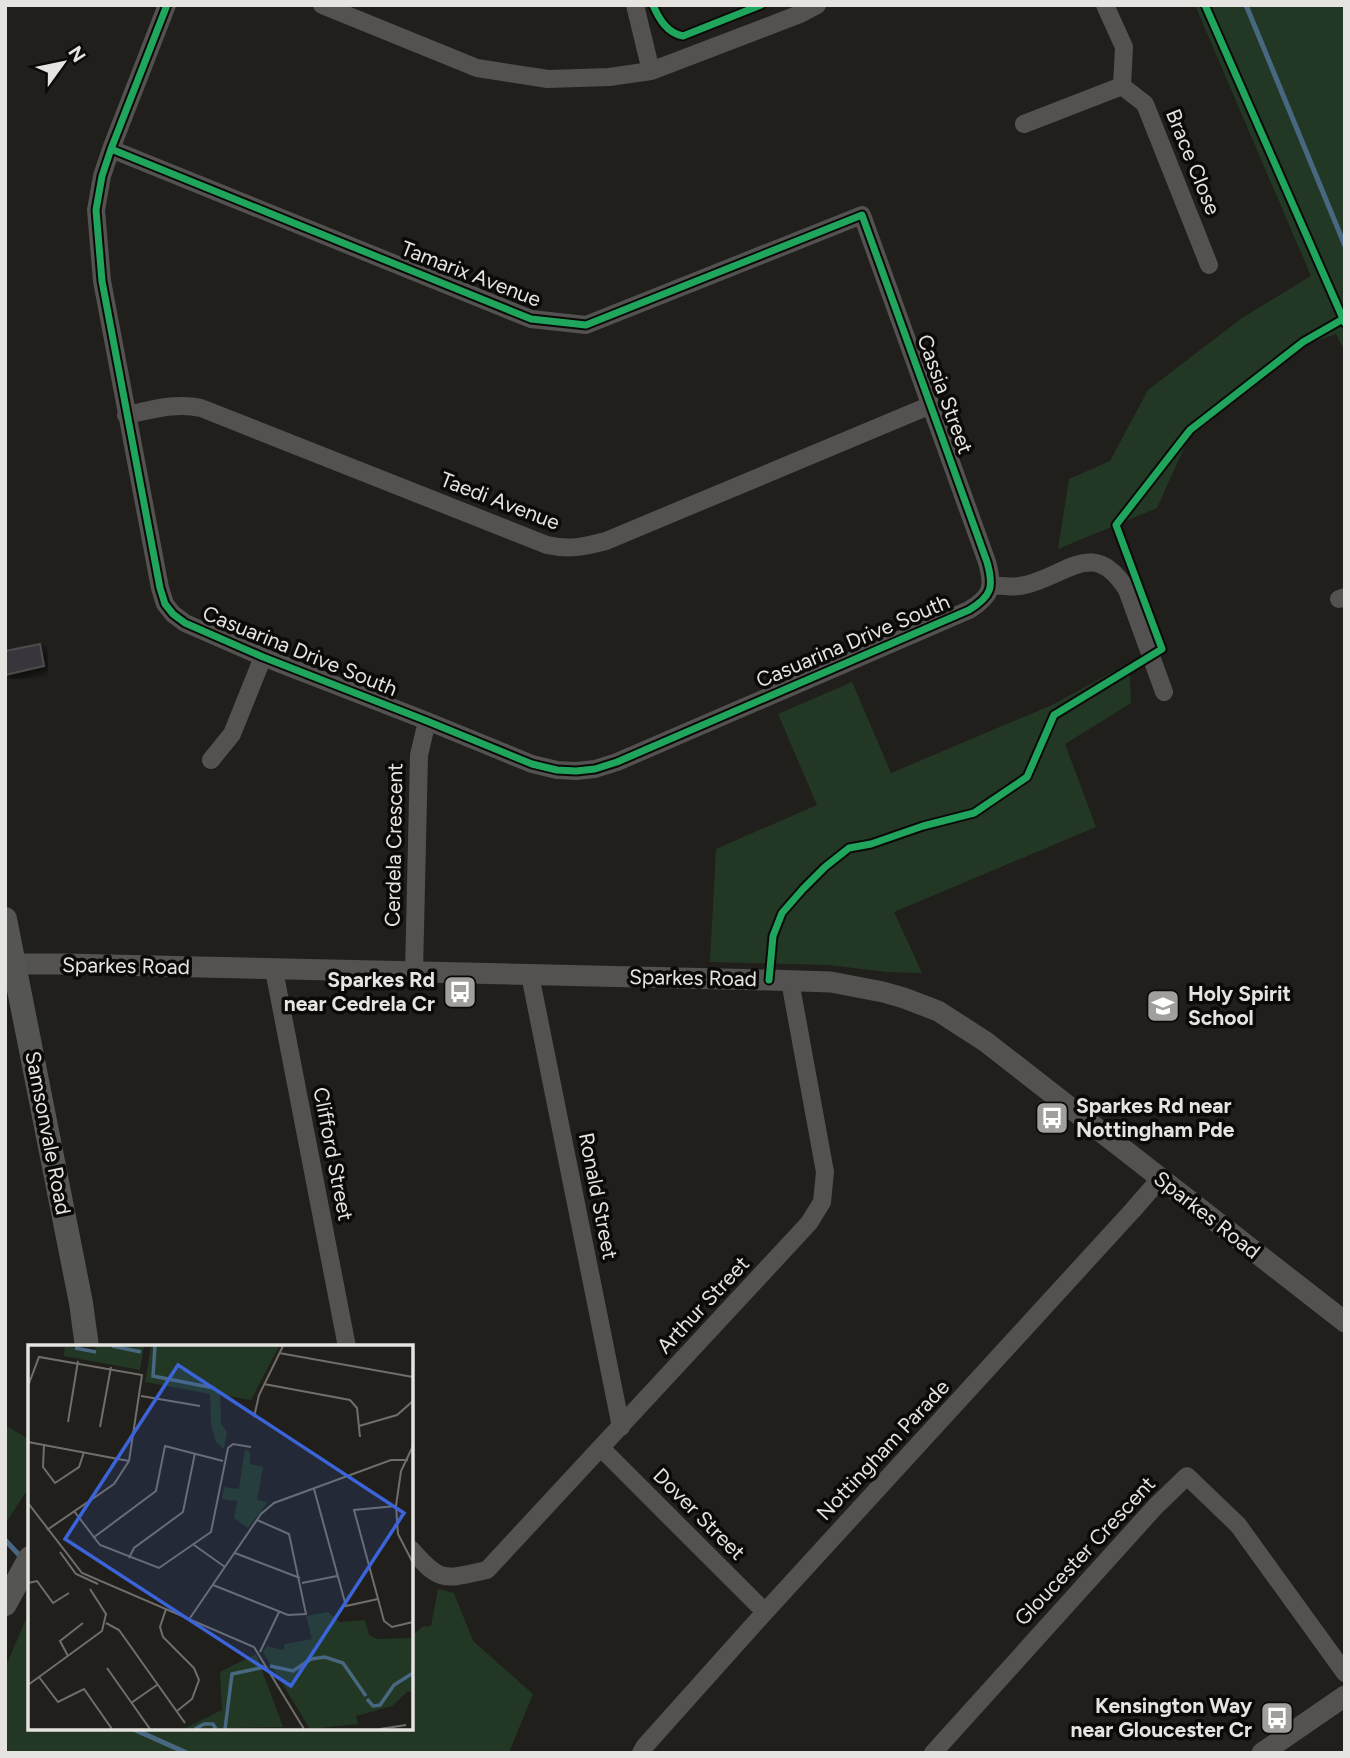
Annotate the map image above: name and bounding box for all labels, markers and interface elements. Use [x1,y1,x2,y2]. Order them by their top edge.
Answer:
north arrow [28,28,98,98]
text: N [63,42,90,66]
street label: Brace Close [1161,105,1226,218]
street label: Tamarix Avenue [398,235,545,312]
street label: Cassia Street [912,331,979,457]
street label: Taedi Avenue [437,466,563,535]
street label: Casuarina Drive South [752,588,953,693]
street label: Casuarina Drive South [199,600,401,701]
street label: Cerdela Crescent [380,763,407,927]
street label: Sparkes Road [62,952,190,979]
street label: Sparkes Road [629,964,757,991]
place label: Sparkes Rd near Cedrela Cr [284,967,435,1016]
bus stop icon: Sparkes Rd near Cedrela Cr [441,973,479,1011]
place label: Holy Spirit School [1188,981,1291,1030]
school or university icon: Holy Spirit School [1144,987,1182,1025]
street label: Samsonvale Road [20,1049,77,1217]
street label: Clifford Street [308,1085,359,1223]
place label: Sparkes Rd near Nottingham Pde [1076,1093,1235,1142]
bus stop icon: Sparkes Rd near Nottingham Pde [1033,1099,1071,1137]
street label: Ronald Street [574,1130,623,1261]
street label: Sparkes Road [1149,1165,1265,1264]
street label: Arthur Street [651,1251,754,1358]
inset map [28,1345,413,1730]
street label: Nottingham Parade [811,1374,954,1525]
street label: Dover Street [648,1463,751,1565]
street label: Gloucester Crescent [1009,1471,1160,1630]
place label: Kensington Way near Gloucester Cr [1070,1693,1253,1742]
bus stop icon: Kensington Way near Gloucester Cr [1258,1699,1296,1737]

